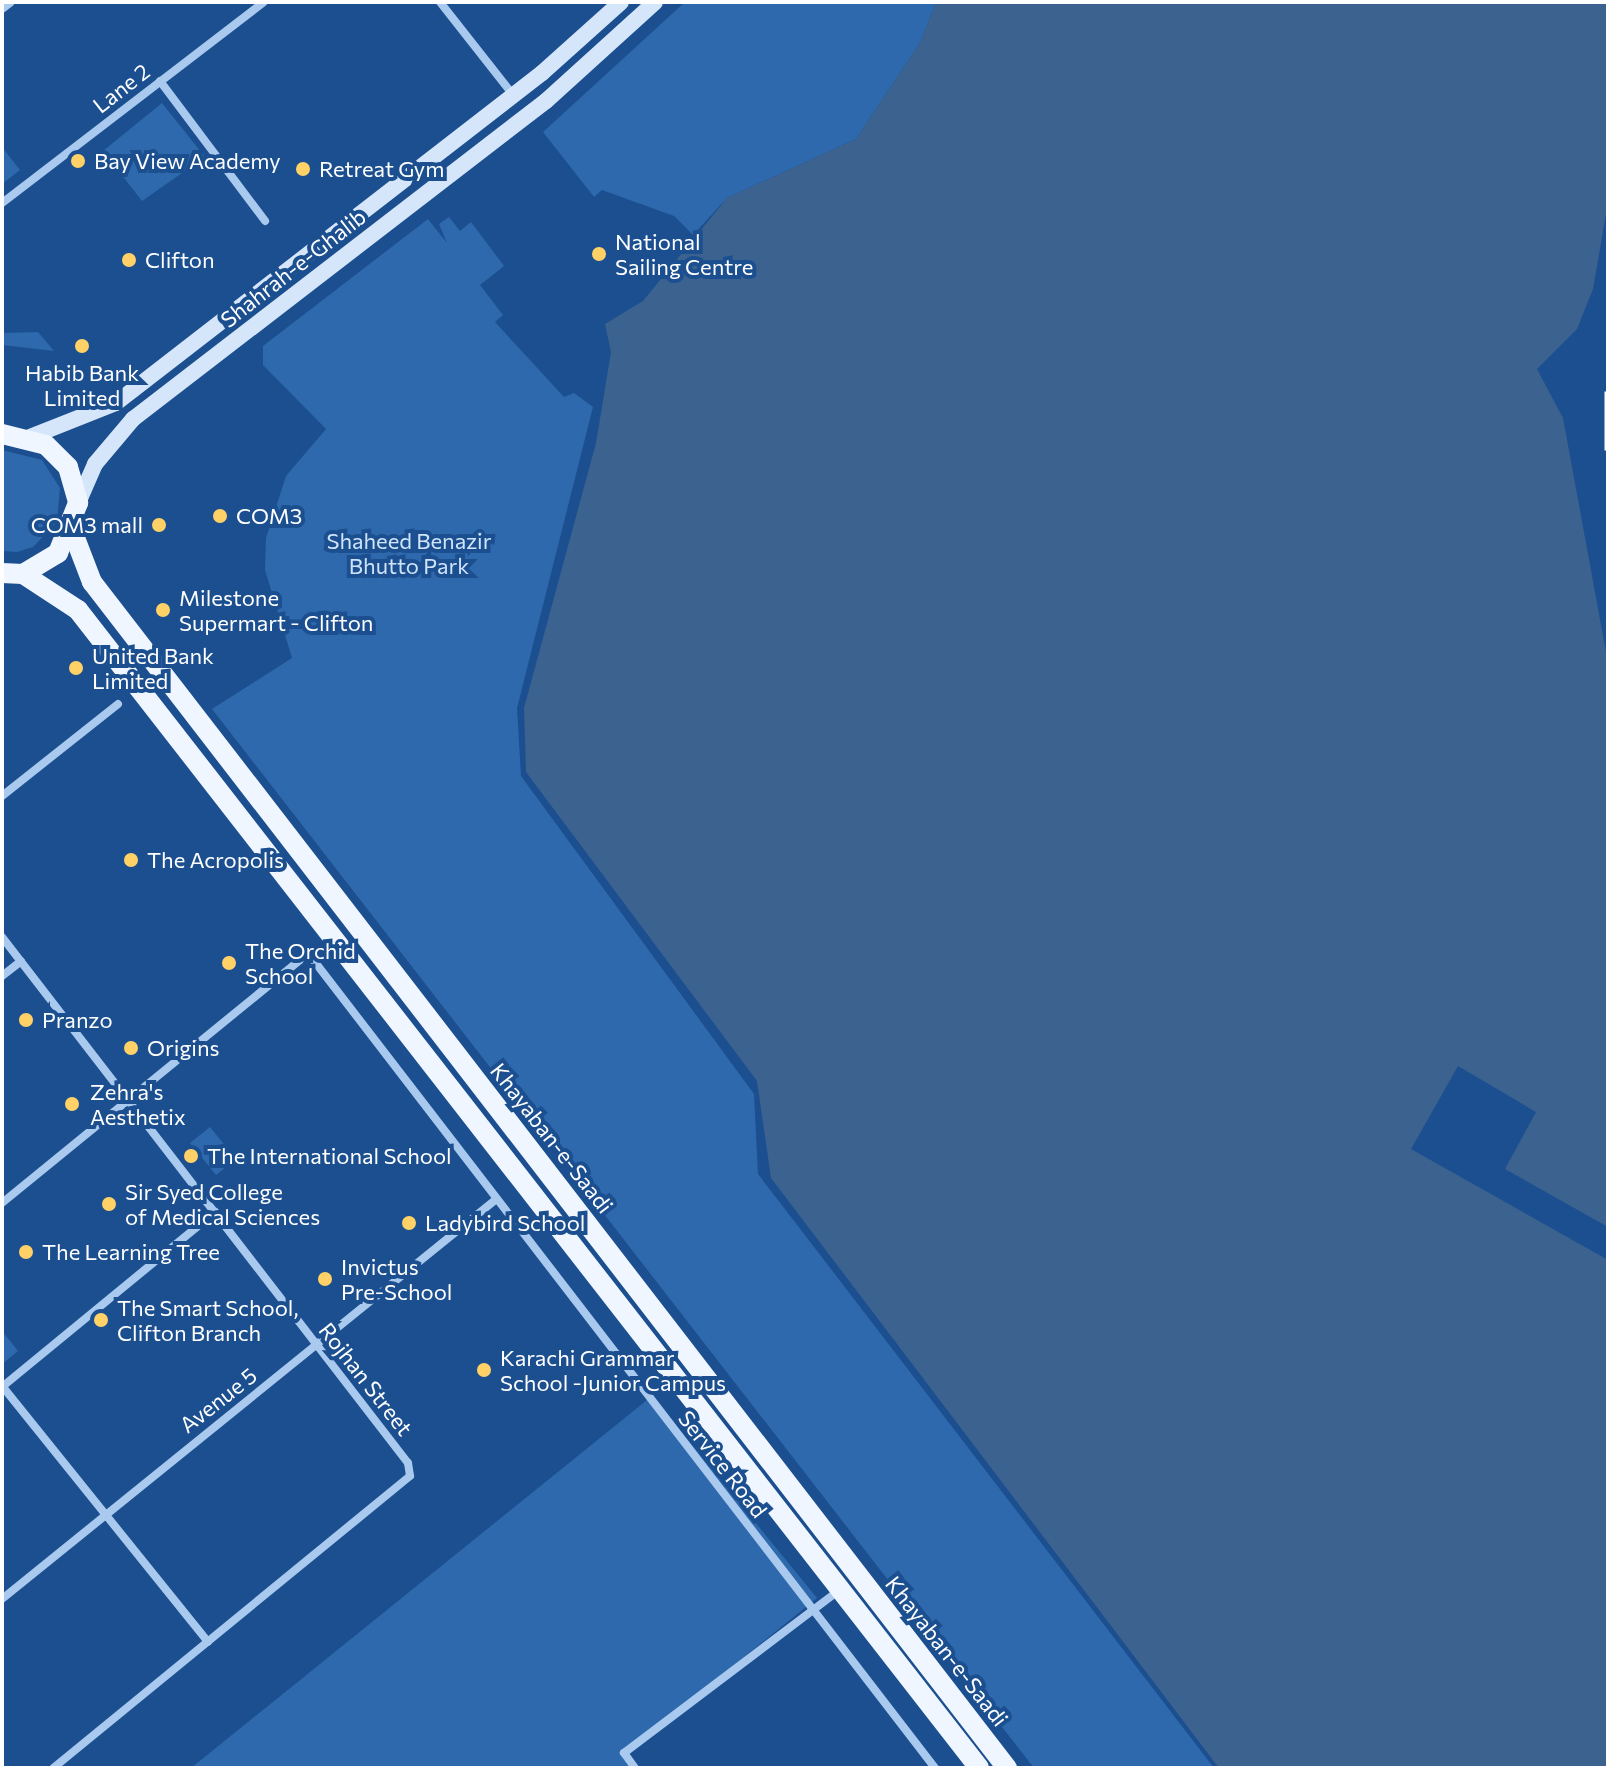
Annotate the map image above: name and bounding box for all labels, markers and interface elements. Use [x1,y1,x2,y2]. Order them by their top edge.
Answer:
street label: Lane 2 [87,58,155,118]
place label: Bay View Academy [94,148,281,174]
marker: Bay View Academy [69,152,87,170]
place label: Retreat Gym [319,156,444,182]
marker: Retreat Gym [294,160,312,178]
street label: Shahrah-e-Ghalib [215,203,371,333]
place label: National Sailing Centre [615,228,753,280]
marker: National Sailing Centre [590,245,608,263]
place label: Clifton [145,247,215,273]
marker: Clifton [120,251,138,269]
marker: Habib Bank Limited [73,337,91,355]
place label: Habib Bank Limited [25,359,139,410]
place label: COM3 [236,503,302,529]
marker: COM3 [211,507,229,525]
place label: COM3 mall [31,512,143,538]
marker: COM3 mall [150,516,168,534]
park label: Shaheed Benazir Bhutto Park [326,527,492,578]
place label: Milestone Supermart - Clifton [179,584,373,636]
marker: Milestone Supermart - Clifton [154,601,172,619]
place label: United Bank Limited [92,642,214,694]
marker: United Bank Limited [67,659,85,677]
place label: The Acropolis [147,847,284,873]
marker: The Acropolis [122,851,140,869]
place label: The Orchid School [245,937,356,988]
marker: The Orchid School [220,954,238,972]
place label: Pranzo [42,1007,113,1033]
marker: Pranzo [17,1011,35,1029]
place label: Origins [147,1035,220,1061]
marker: Origins [122,1039,140,1057]
street label: Khayaban-e-Saadi [485,1058,619,1218]
place label: Zehra's Aesthetix [90,1078,186,1130]
marker: Zehra's Aesthetix [61,1093,83,1115]
place label: The International School [207,1143,452,1169]
marker: The International School [182,1147,200,1165]
place label: Sir Syed College of Medical Sciences [125,1178,320,1230]
marker: Sir Syed College of Medical Sciences [100,1195,118,1213]
place label: Ladybird School [425,1210,585,1236]
marker: Ladybird School [400,1214,418,1232]
place label: The Learning Tree [42,1239,220,1265]
marker: The Learning Tree [17,1243,35,1261]
place label: Invictus Pre-School [341,1253,452,1304]
marker: Invictus Pre-School [316,1270,334,1288]
place label: The Smart School, Clifton Branch [117,1294,298,1346]
marker: The Smart School, Clifton Branch [92,1311,110,1329]
street label: Rojhan Street [314,1317,418,1441]
place label: Karachi Grammar School -Junior Campus [500,1344,726,1396]
marker: Karachi Grammar School -Junior Campus [475,1361,493,1379]
street label: Avenue 5 [174,1362,262,1438]
street label: Service Road [673,1405,773,1523]
street label: Khayaban-e-Saadi [880,1571,1014,1731]

